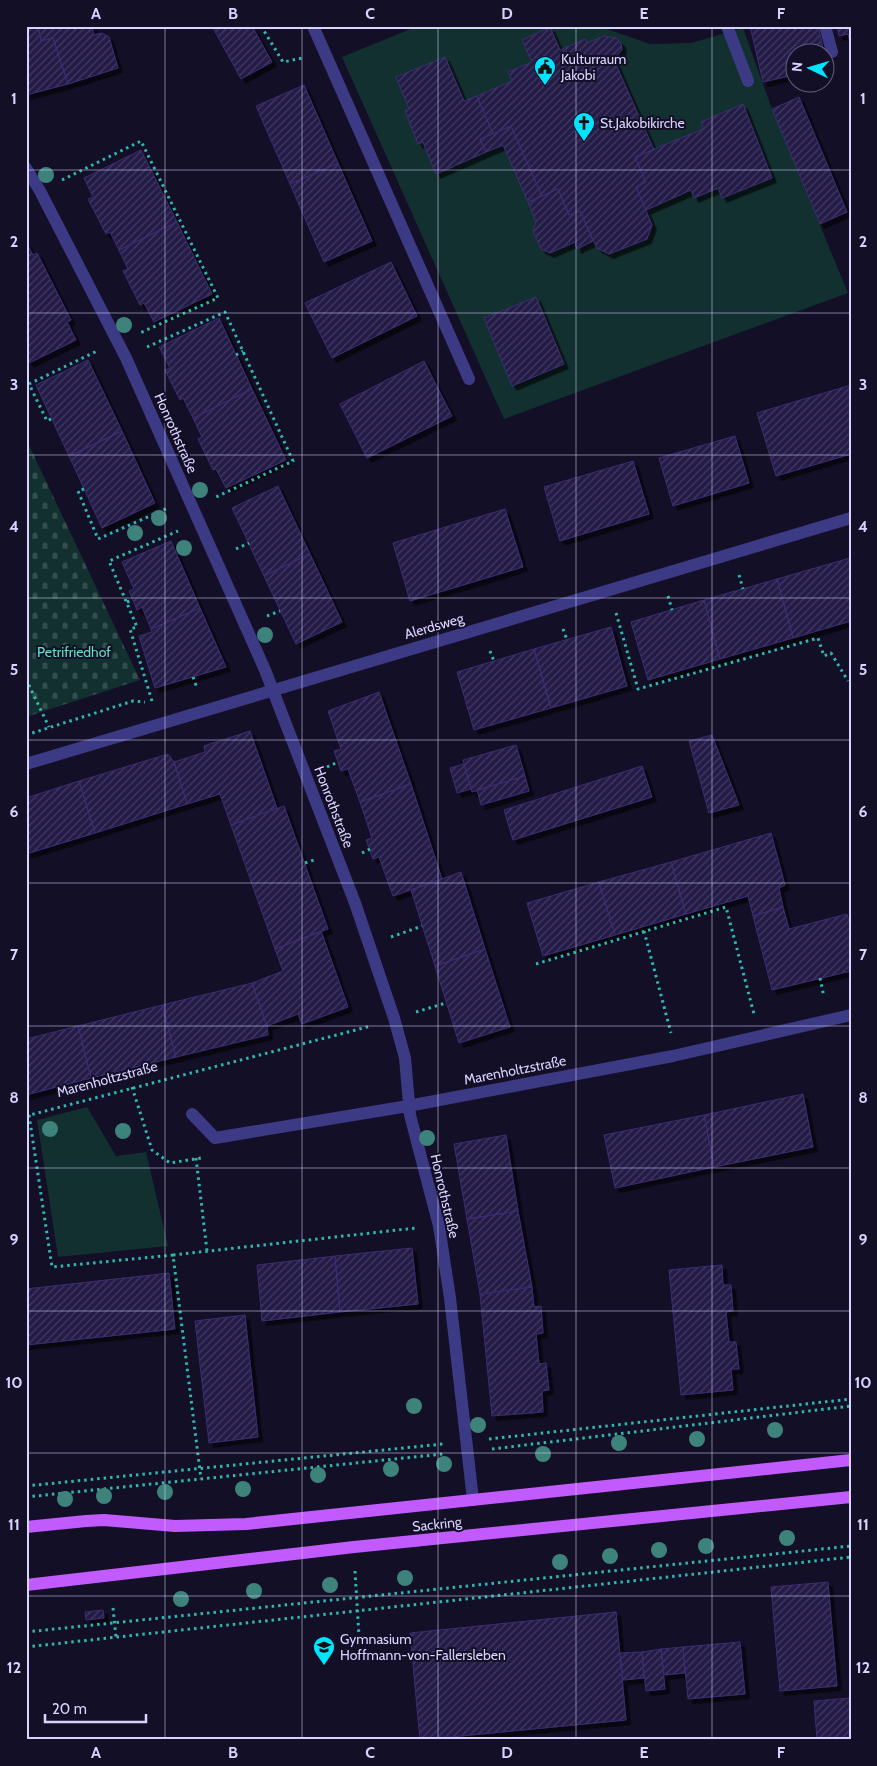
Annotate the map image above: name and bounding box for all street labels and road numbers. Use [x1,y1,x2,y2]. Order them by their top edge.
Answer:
street label: Honrothstraße [150,390,202,476]
street label: Alerdsweg [402,609,467,643]
street label: Honrothstraße [310,764,358,850]
street label: Marenholtzstraße [462,1051,568,1089]
street label: Marenholtzstraße [55,1057,159,1101]
street label: Honrothstraße [427,1152,463,1240]
street label: Sackring [411,1512,464,1536]

